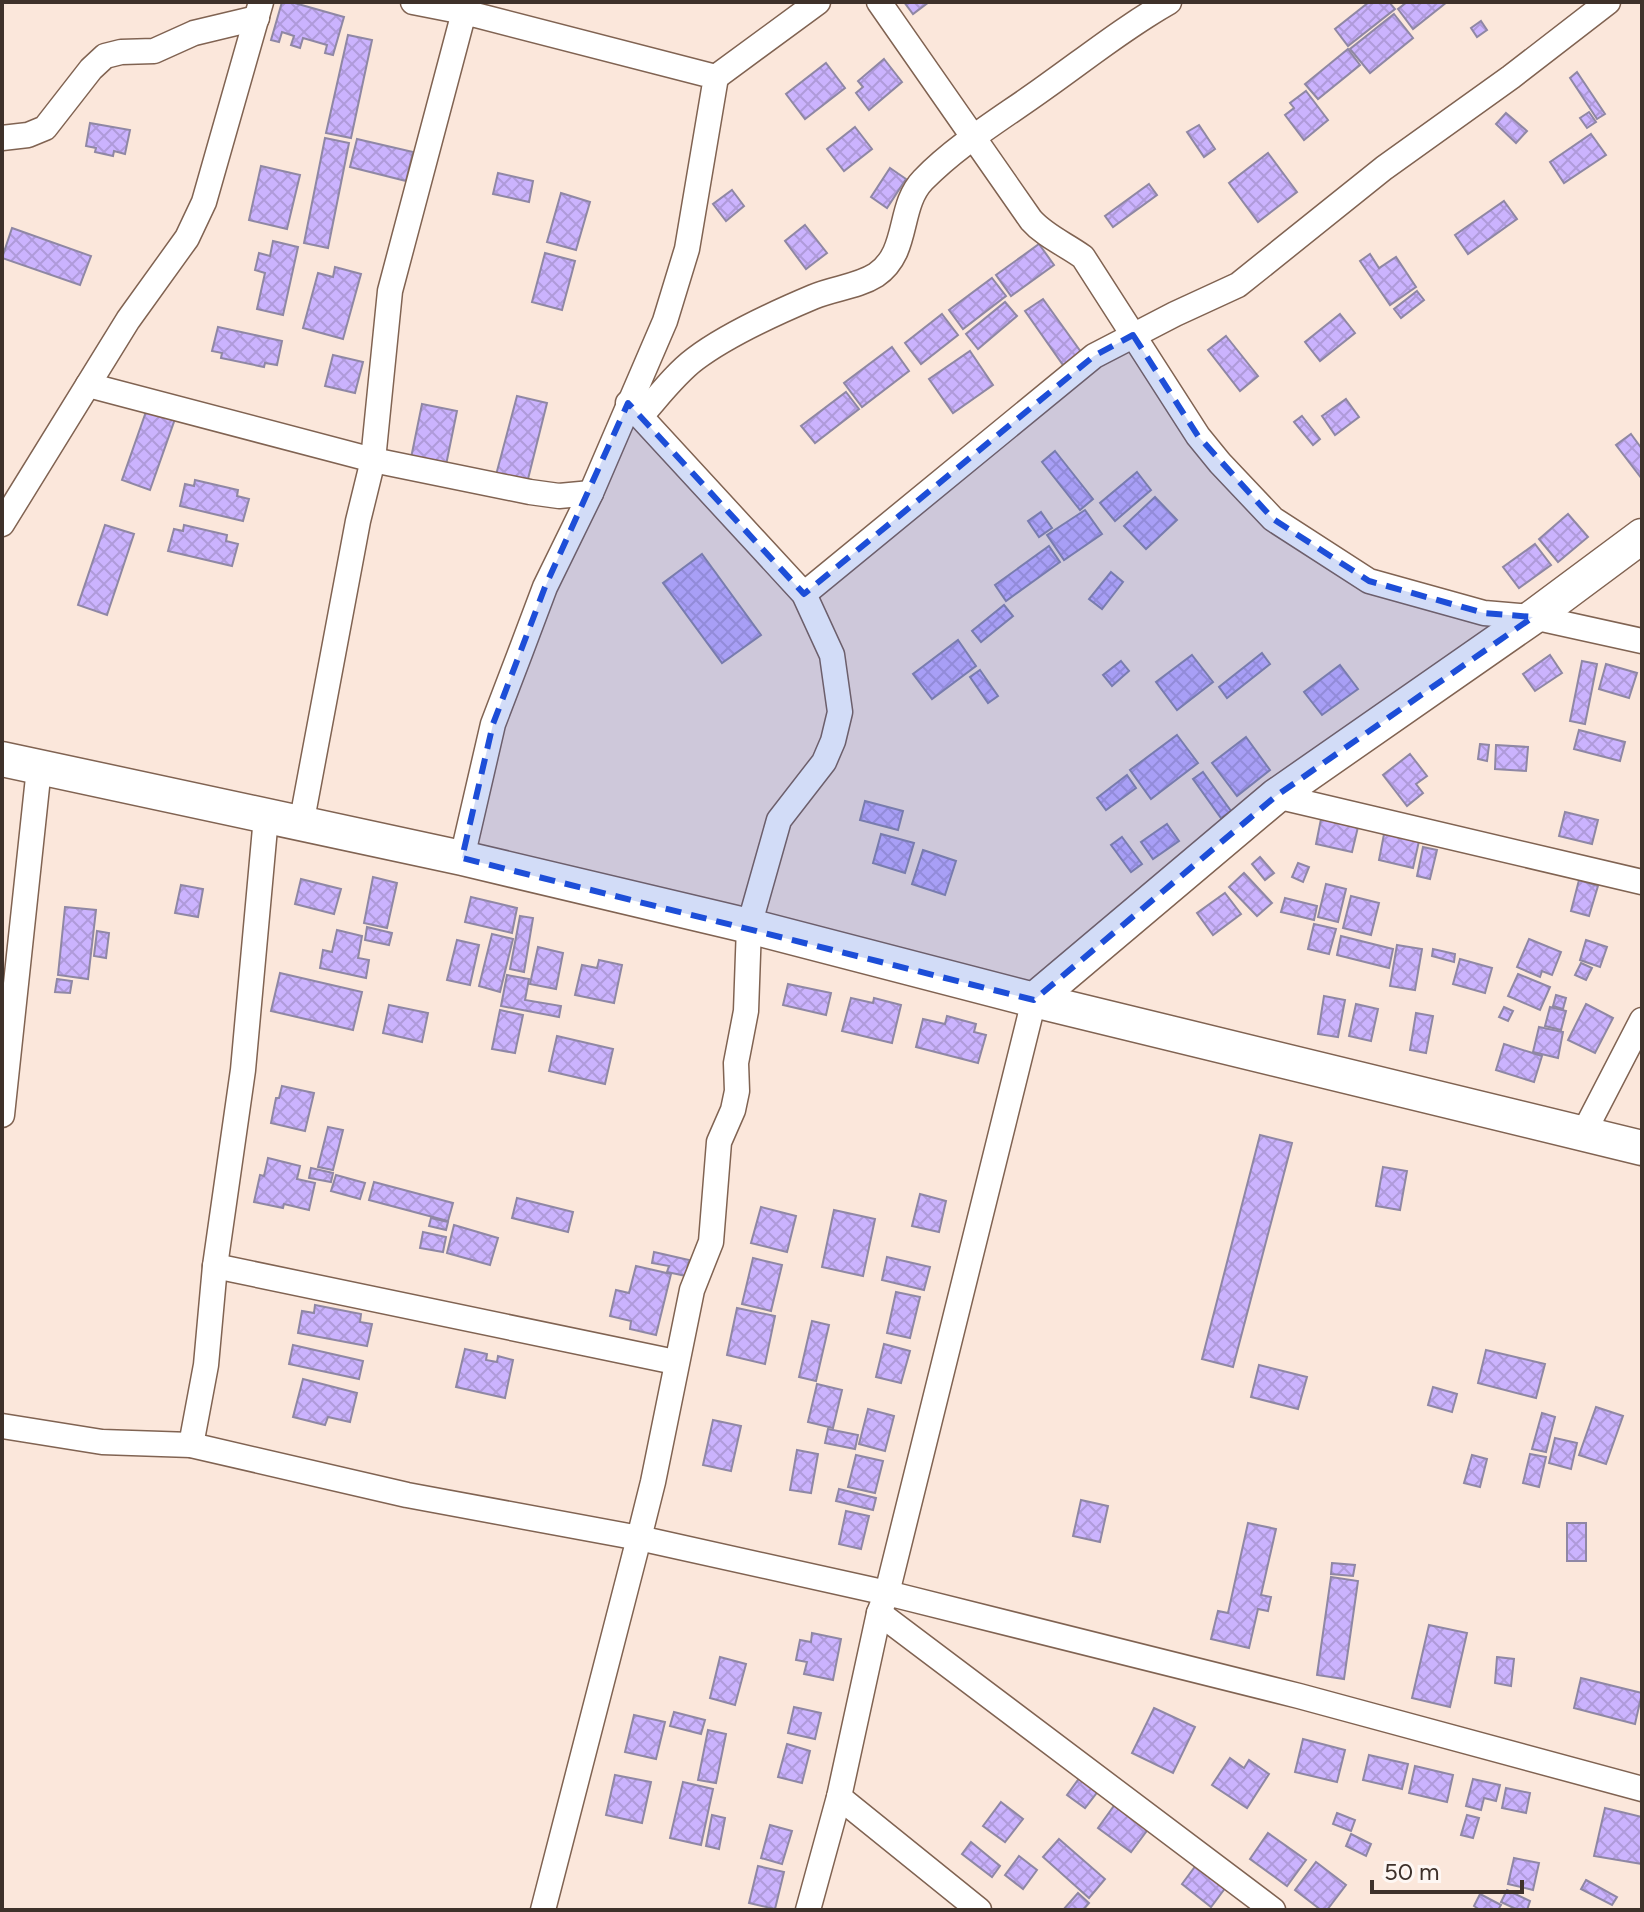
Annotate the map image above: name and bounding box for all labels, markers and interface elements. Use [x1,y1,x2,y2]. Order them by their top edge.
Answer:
scale bar [1372,1844,1522,1894]
text: 50 m [1384,1857,1440,1886]

